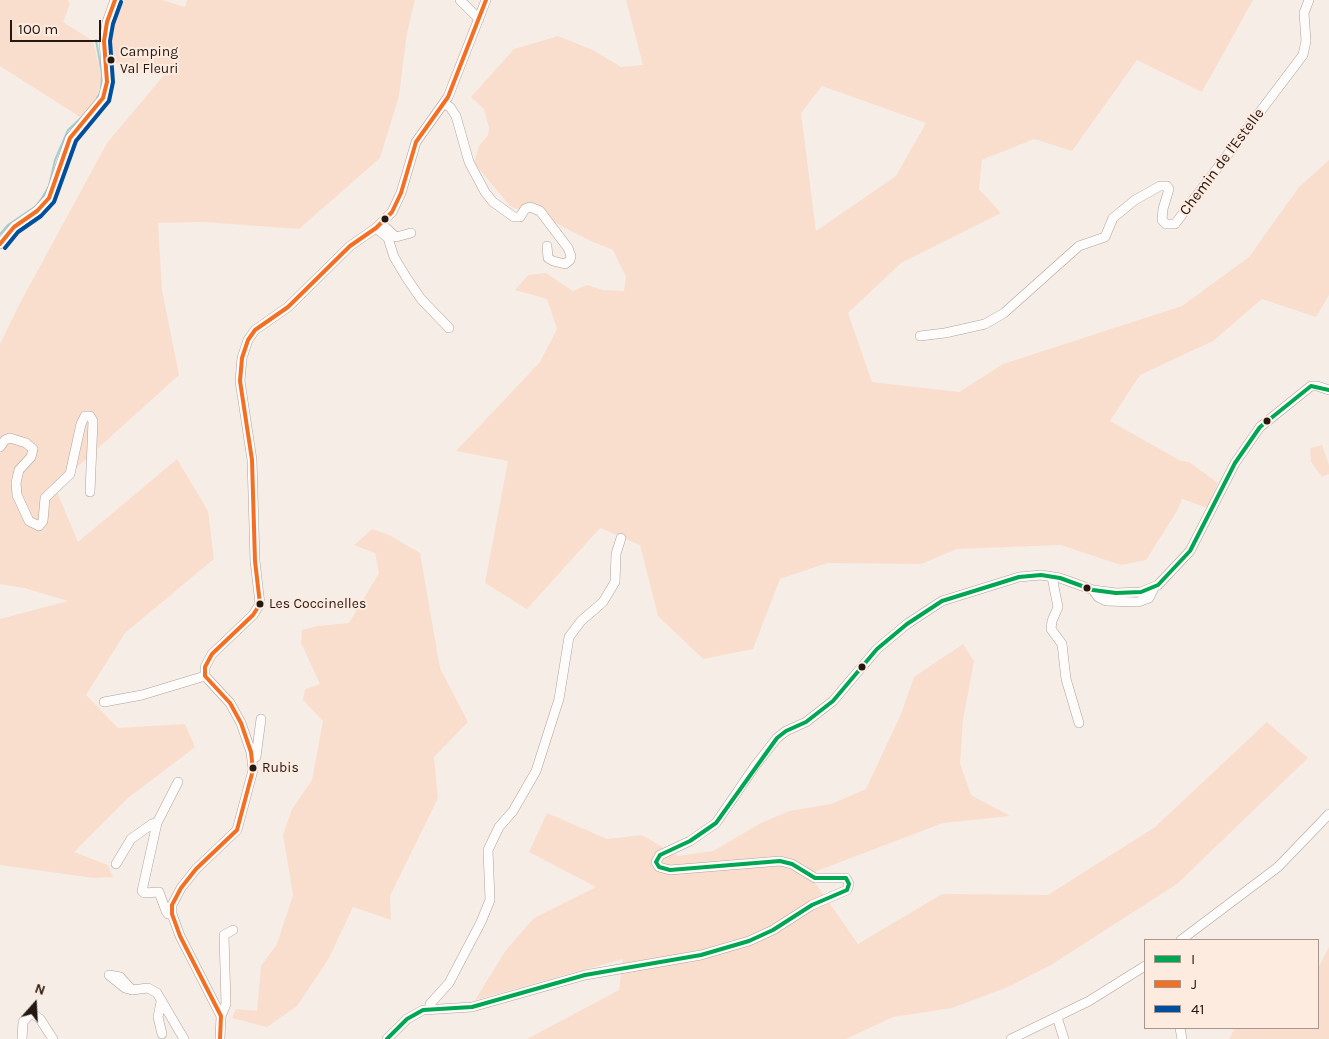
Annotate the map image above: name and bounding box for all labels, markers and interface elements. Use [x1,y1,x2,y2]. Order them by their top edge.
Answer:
scale bar [12,10,104,42]
text: 100 m [18,20,58,38]
place label: Camping Val Fleuri [120,44,179,76]
marker: Camping Val Fleuri [106,55,116,65]
street label: Chemin de l'Estelle [1176,105,1268,219]
unlabelled marker [380,214,390,224]
unlabelled marker [1262,416,1272,426]
unlabelled marker [1082,583,1092,593]
place label: Les Coccinelles [269,596,366,612]
marker: Les Coccinelles [255,599,265,609]
unlabelled marker [857,662,867,672]
place label: Rubis [262,760,299,776]
marker: Rubis [248,763,258,773]
legend [1144,939,1319,1029]
text: I [1191,950,1195,968]
text: J [1191,975,1197,993]
north arrow [10,979,60,1029]
text: N [33,980,48,999]
text: 41 [1191,1000,1204,1018]

